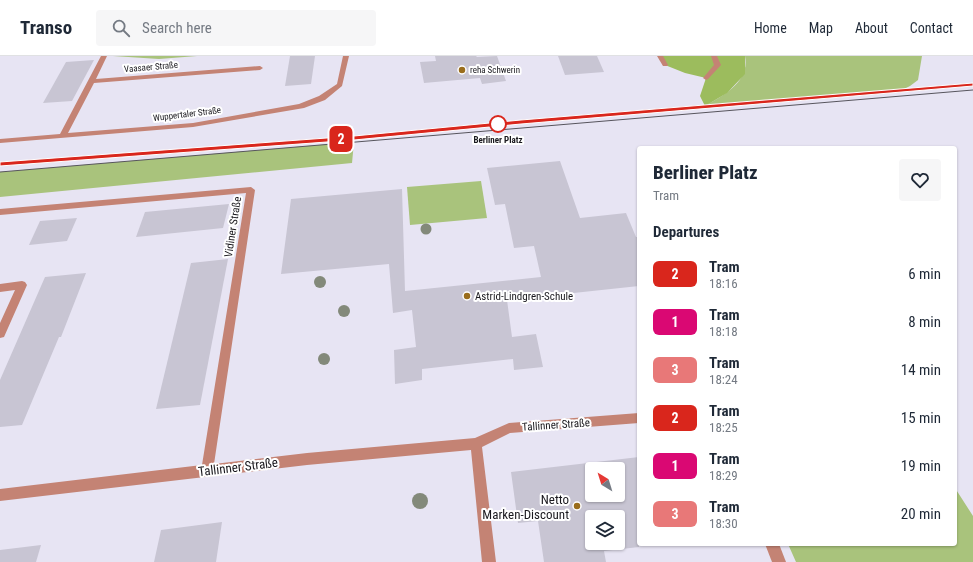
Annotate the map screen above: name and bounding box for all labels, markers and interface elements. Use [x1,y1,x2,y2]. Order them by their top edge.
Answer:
search box [96,10,376,46]
text: Transo [20,16,72,39]
icon: search [110,17,132,39]
text: Search here [142,19,212,37]
text: Home [754,20,787,36]
text: Map [809,20,833,36]
text: About [855,20,888,36]
text: Contact [910,20,953,36]
street label: Vaasaer Straße [124,60,178,74]
marker: reha Schwerin [457,65,467,75]
place label: reha Schwerin [470,65,520,75]
street label: Wuppertaler Straße [152,105,222,123]
marker: Berliner Platz [489,115,507,133]
line badge: 2 [328,126,354,152]
text: 2 [337,131,345,147]
place label: Berliner Platz [473,135,523,145]
button: heart [899,159,941,201]
text: Berliner Platz [653,161,758,184]
text: Tram [653,188,679,203]
street label: Vidiner Straße [222,196,244,258]
text: Departures [653,223,719,241]
text: Tram [709,258,740,276]
text: 6 min [908,265,941,283]
text: 2 [671,266,679,282]
text: 18:16 [709,276,738,291]
place label: Astrid-Lindgren-Schule [475,290,573,303]
marker: Astrid-Lindgren-Schule [462,291,472,301]
text: Tram [709,306,740,324]
text: 8 min [908,313,941,331]
text: 1 [671,314,679,330]
text: 18:18 [709,324,738,339]
text: Tram [709,354,740,372]
text: 14 min [901,361,941,379]
text: 3 [671,362,679,378]
text: 18:24 [709,372,738,387]
text: Tram [709,402,740,420]
text: 15 min [901,409,941,427]
text: 2 [671,410,679,426]
street label: Tallinner Straße [522,416,590,434]
text: 18:25 [709,420,738,435]
text: Tram [709,450,740,468]
street label: Tallinner Straße [197,455,279,479]
text: 19 min [901,457,941,475]
text: 1 [671,458,679,474]
north arrow [585,462,625,502]
map controls [585,462,625,550]
text: 18:29 [709,468,738,483]
place label: Netto Marken-Discount [482,492,569,522]
text: Tram [709,498,740,516]
marker: Netto Marken-Discount [572,501,582,511]
text: 20 min [901,505,941,523]
text: 3 [671,506,679,522]
button: layers [585,510,625,550]
text: 18:30 [709,516,738,531]

